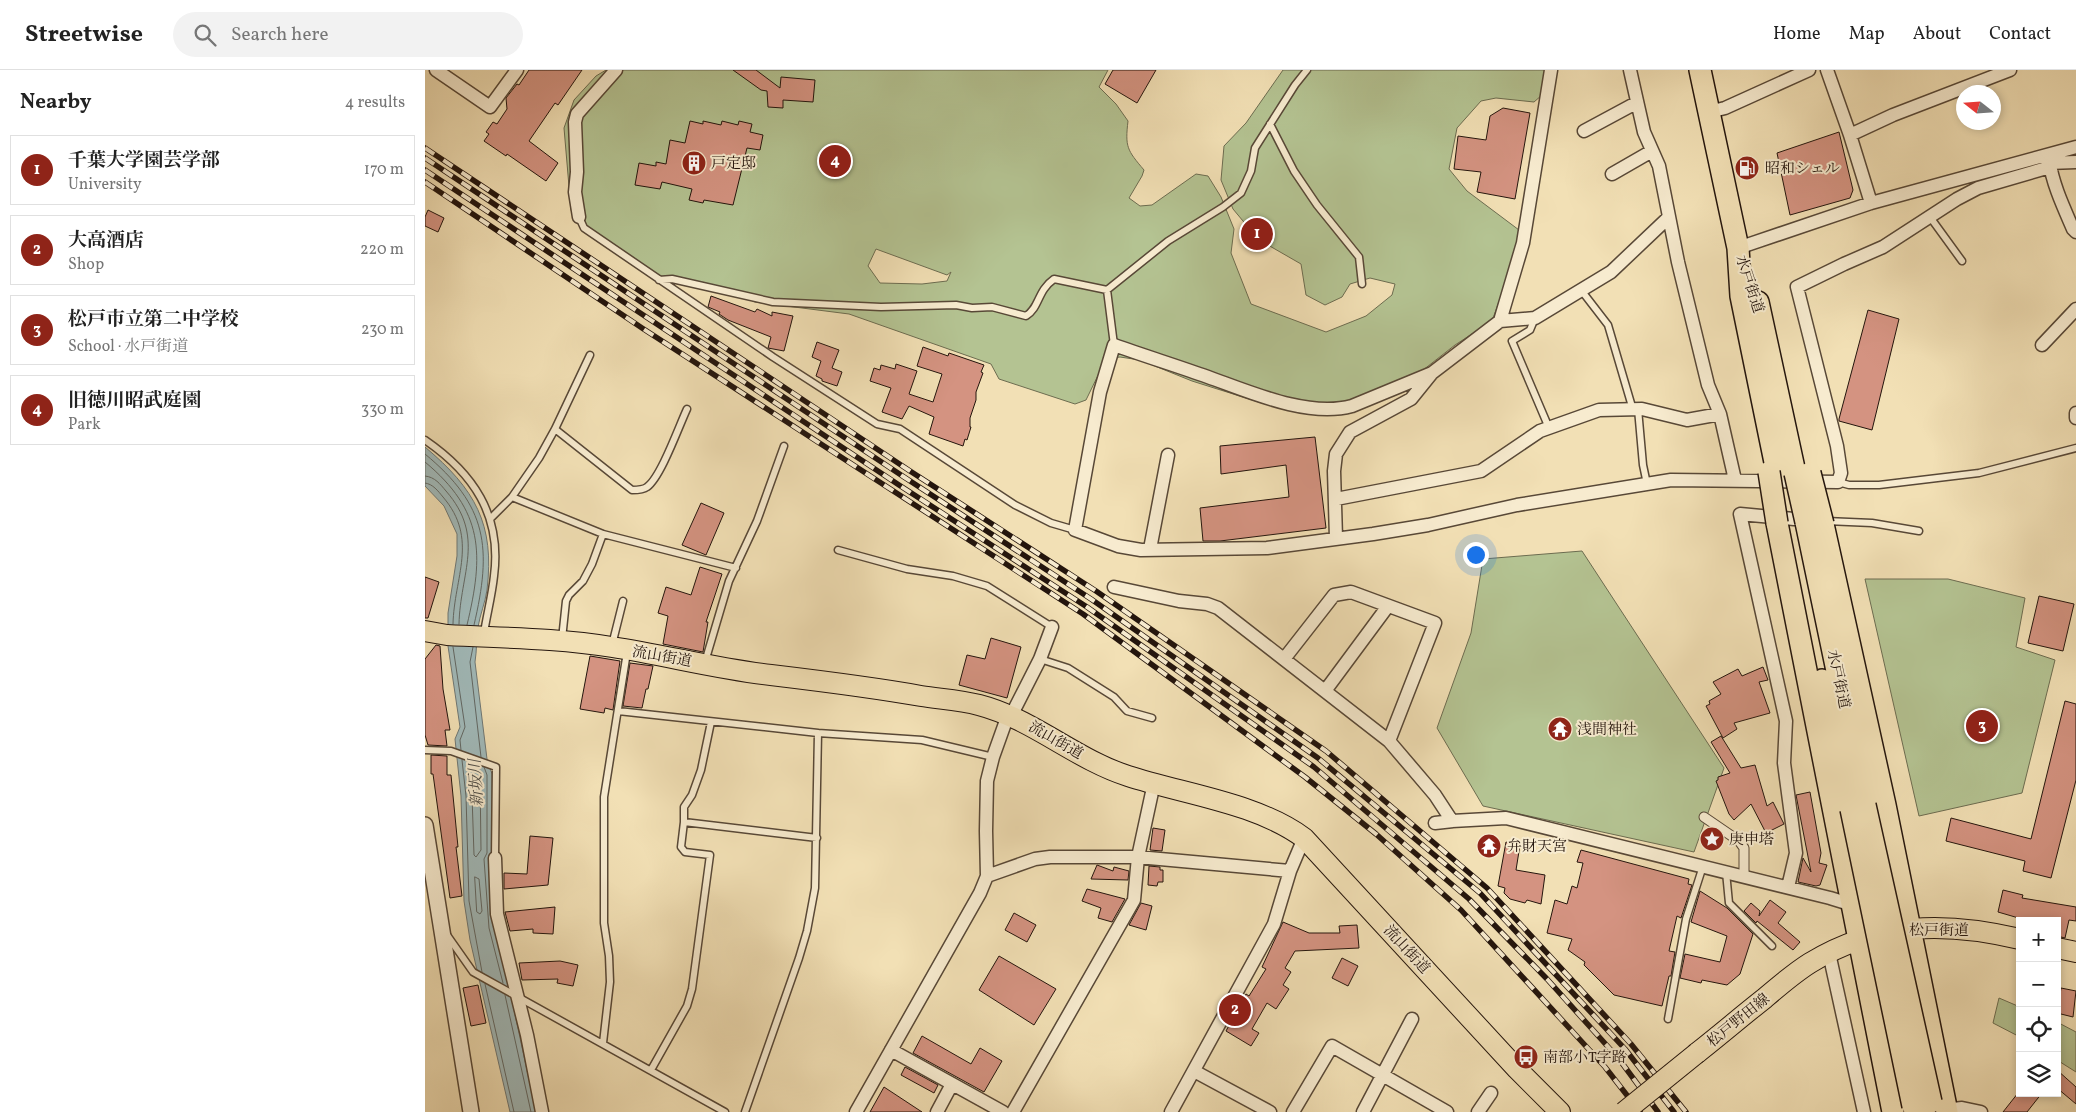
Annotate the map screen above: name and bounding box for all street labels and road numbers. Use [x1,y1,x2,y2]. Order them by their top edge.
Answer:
street label: 水戸街道 [1729,253,1768,316]
street label: 流山街道 [630,642,693,673]
street label: 水戸街道 [1821,648,1854,711]
street label: 流山街道 [1024,717,1086,765]
street label: 流山街道 [1378,921,1434,979]
street label: 松戸街道 [1909,921,1969,942]
street label: 松戸野田線 [1703,989,1775,1053]

